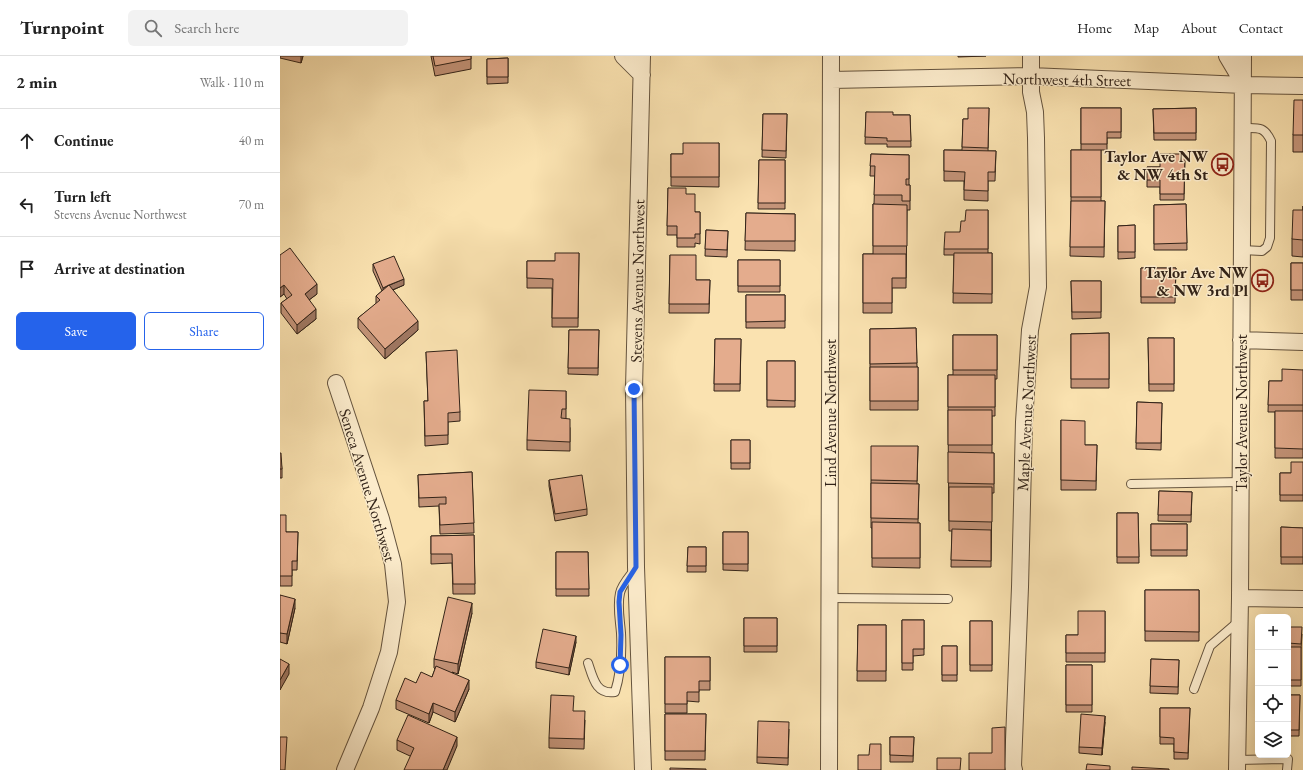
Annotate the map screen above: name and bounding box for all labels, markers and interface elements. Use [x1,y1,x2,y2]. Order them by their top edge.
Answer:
search box [128,10,408,46]
text: Turnpoint [20,15,104,40]
icon: search [142,17,164,39]
text: Search here [174,18,239,37]
text: Home [1077,19,1112,37]
text: Map [1134,19,1159,37]
text: About [1181,19,1217,37]
text: Contact [1239,19,1283,37]
street label: Northwest 4th Street [1003,68,1131,91]
text: 2 min [16,71,57,93]
text: Walk · 110 m [200,74,264,91]
icon: ahead [16,130,38,152]
text: Continue [54,131,114,150]
text: 40 m [239,132,264,149]
place label: Taylor Ave NW & NW 4th St [1104,146,1209,185]
bus stop icon: Taylor Ave NW & NW 4th St [1210,152,1236,178]
text: Turn left [54,187,111,206]
icon: left [16,194,38,216]
text: 70 m [239,196,264,213]
street label: Stevens Avenue Northwest [626,199,649,363]
text: Stevens Avenue Northwest [54,206,187,223]
icon: arrive [16,258,38,280]
text: Arrive at destination [54,259,185,278]
place label: Taylor Ave NW & NW 3rd Pl [1144,262,1249,301]
bus stop icon: Taylor Ave NW & NW 3rd Pl [1250,268,1276,294]
button: Save [16,312,136,350]
button: Share [144,312,264,350]
street label: Maple Avenue Northwest [1012,334,1041,492]
street label: Taylor Avenue Northwest [1231,334,1252,492]
street label: Lind Avenue Northwest [820,339,841,487]
route end [625,380,643,398]
street label: Seneca Avenue Northwest [334,406,401,564]
map controls [1255,614,1291,758]
button: + [1255,614,1291,650]
button: − [1255,650,1291,686]
route start [611,656,629,674]
button: locate [1255,686,1291,722]
button: layers [1255,722,1291,758]

